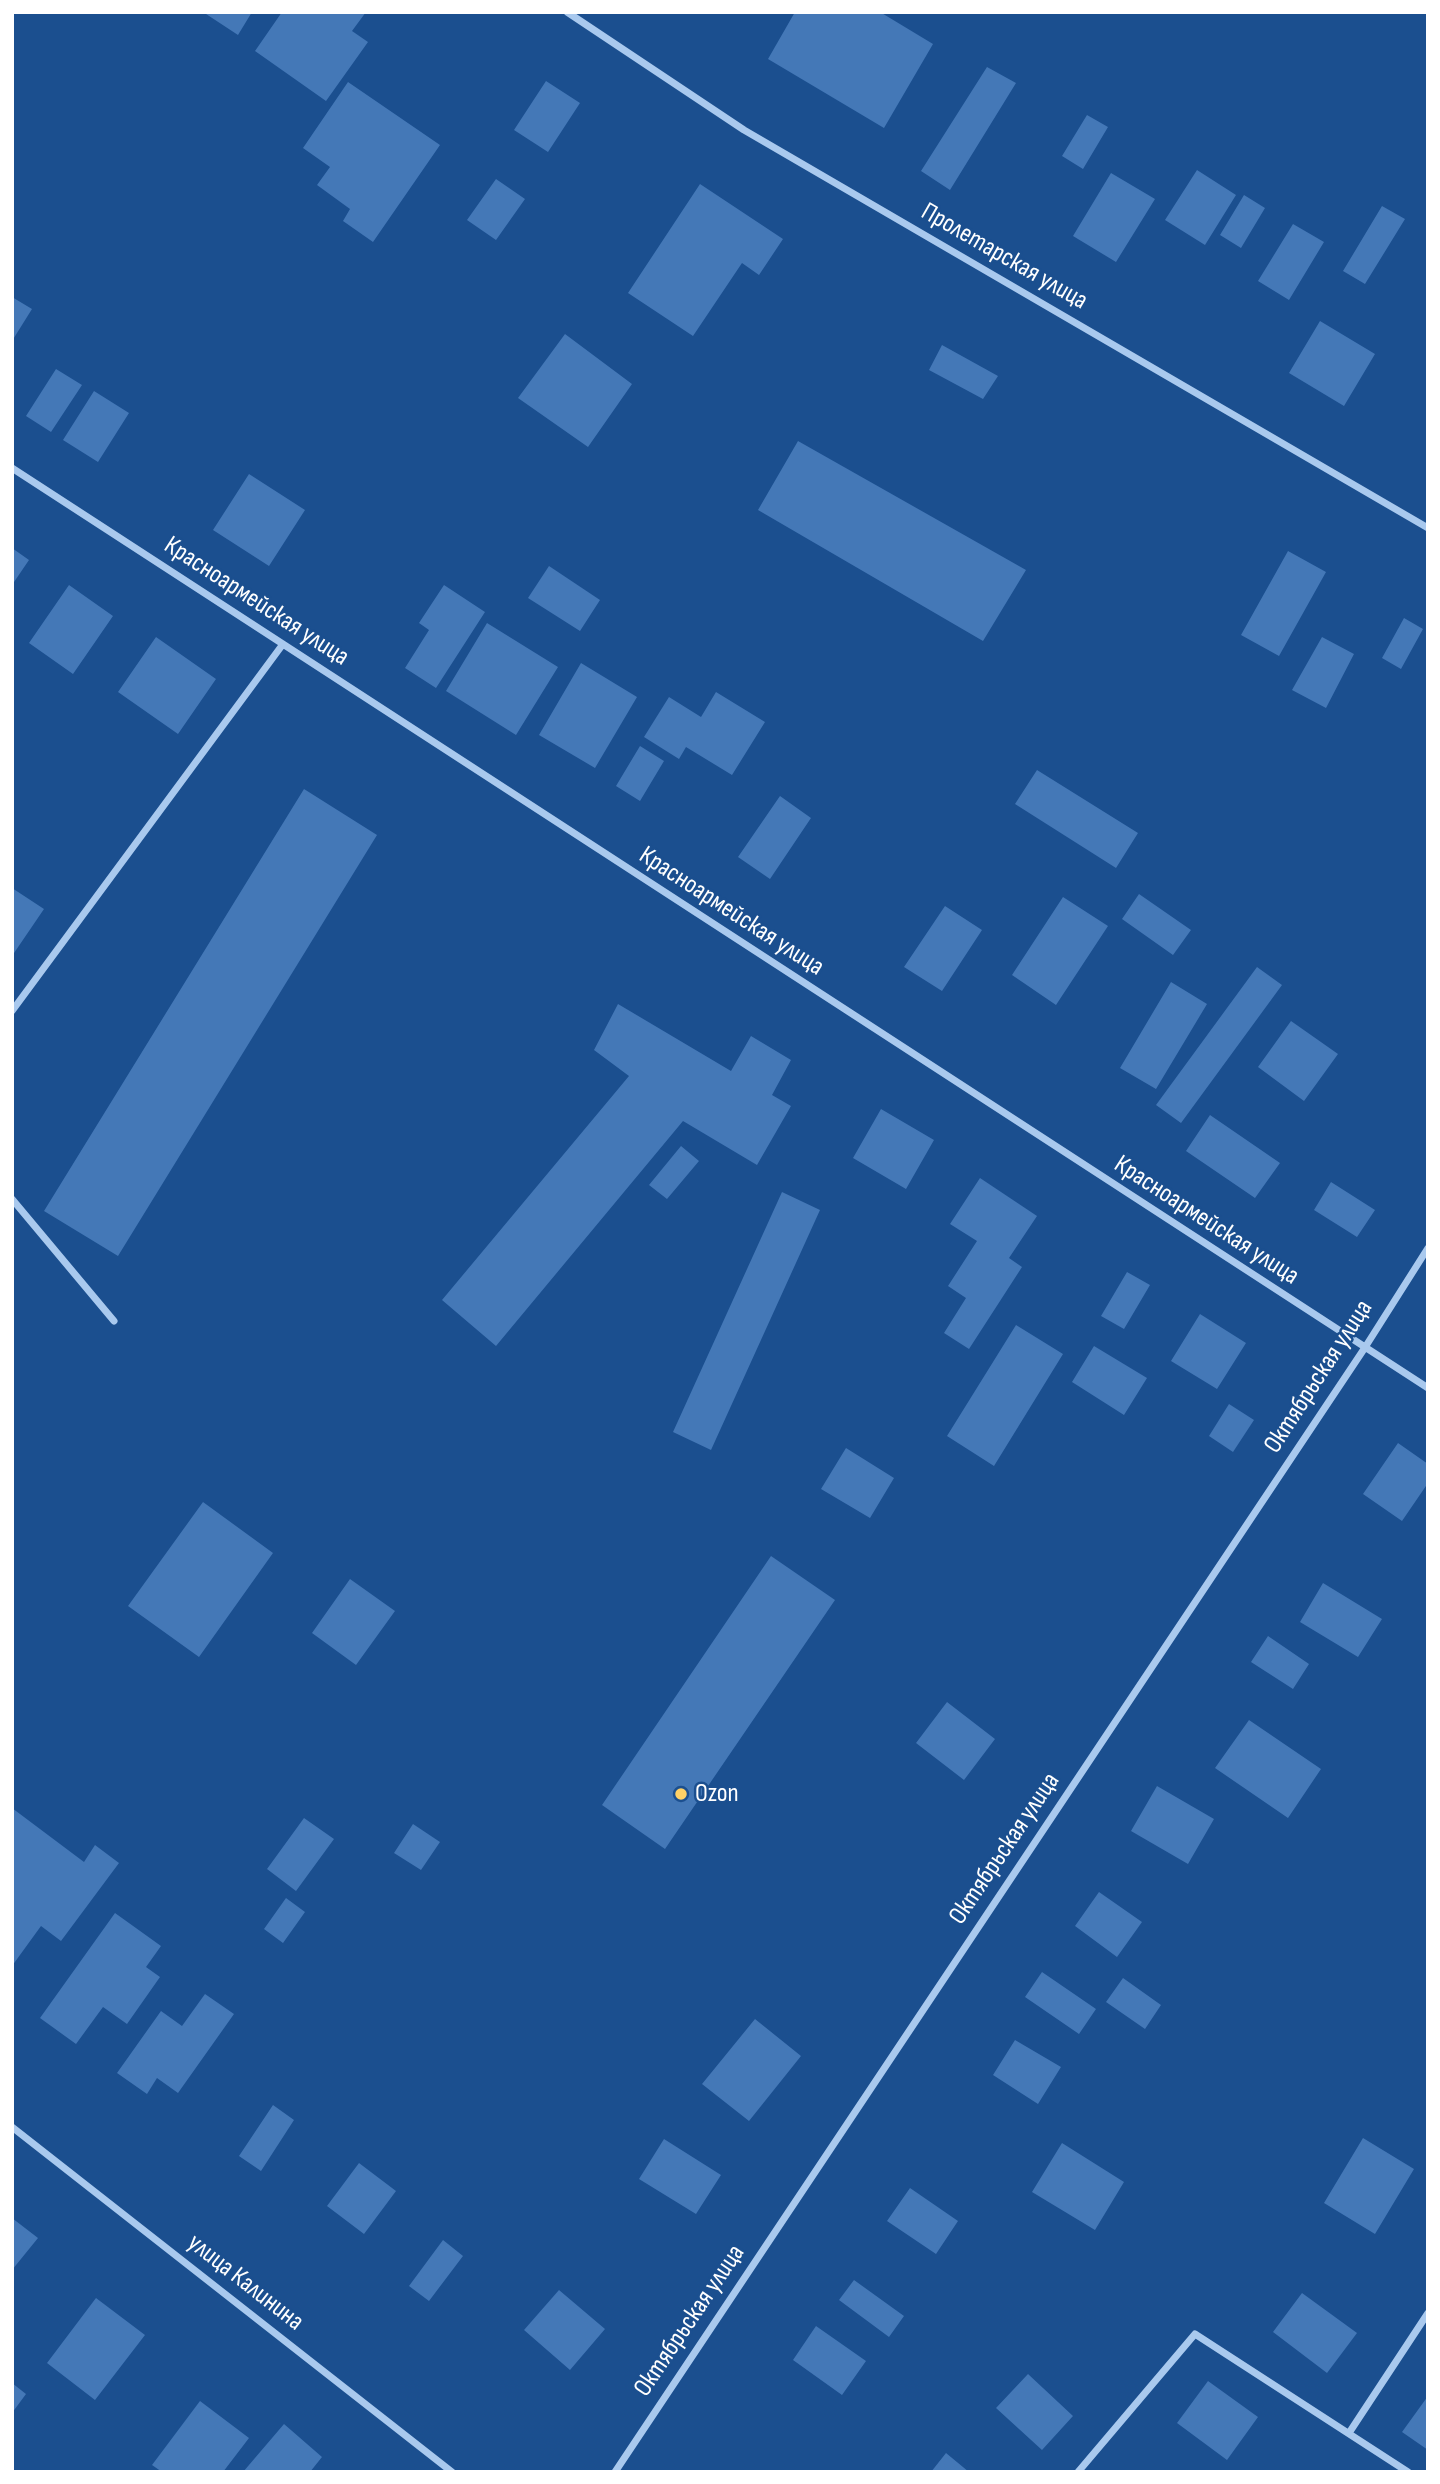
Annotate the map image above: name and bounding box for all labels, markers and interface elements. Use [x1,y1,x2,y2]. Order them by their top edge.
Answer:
street label: Пролетарская улица [915,197,1093,317]
street label: Красноармейская улица [158,531,354,673]
street label: Красноармейская улица [633,841,829,983]
street label: Красноармейская улица [1108,1150,1304,1292]
street label: Октябрьская улица [1258,1295,1380,1459]
street label: Октябрьская улица [943,1767,1067,1931]
place label: Ozon [695,1778,739,1810]
marker: Ozon [673,1786,689,1802]
street label: улица Калинина [181,2228,309,2338]
street label: Октябрьская улица [628,2239,752,2403]

